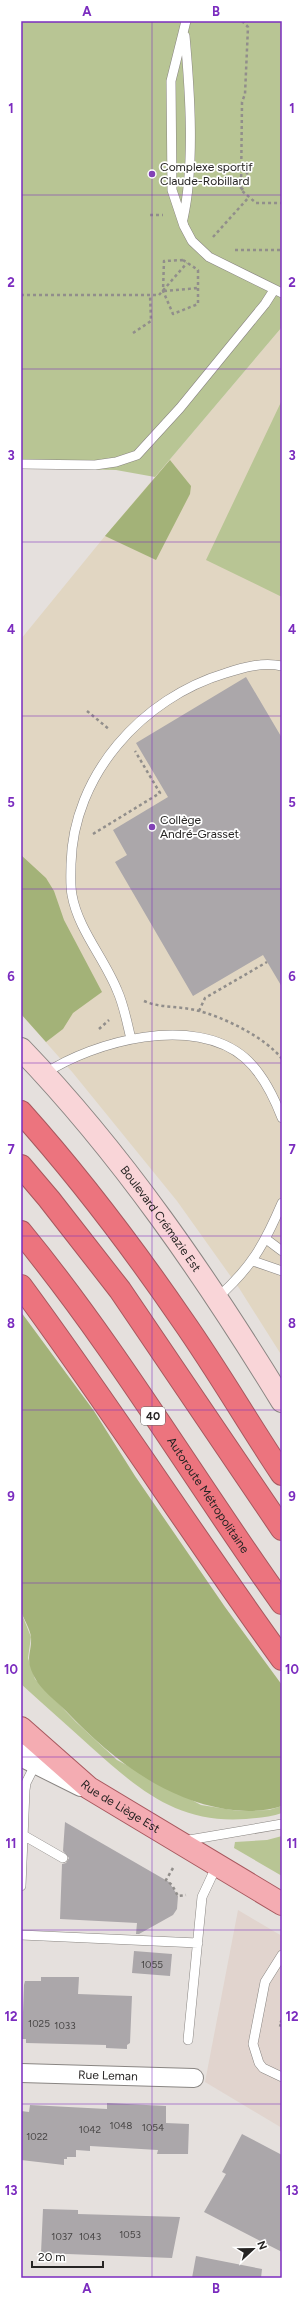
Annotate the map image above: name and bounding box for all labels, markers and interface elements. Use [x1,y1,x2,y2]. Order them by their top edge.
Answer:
text: A [82,4,92,19]
text: B [212,4,220,19]
text: 1 [8,101,14,116]
text: 1 [289,101,295,116]
place label: Complexe sportif Claude-Robillard [160,160,253,188]
marker: Complexe sportif Claude-Robillard [147,169,157,179]
text: 2 [7,275,15,290]
text: 2 [288,275,296,290]
text: 3 [7,448,15,463]
text: 3 [288,448,296,463]
text: 4 [7,622,15,637]
text: 4 [288,622,296,637]
text: 5 [7,795,15,810]
text: 5 [288,795,296,810]
place label: Collège André-Grasset [160,813,240,841]
marker: Collège André-Grasset [147,822,157,832]
text: 6 [7,969,15,984]
text: 6 [288,969,296,984]
text: 7 [7,1142,15,1157]
text: 7 [288,1142,296,1157]
street label: Boulevard Crémazie Est [117,1163,204,1275]
text: 8 [7,1316,15,1331]
text: 8 [288,1316,296,1331]
road number: 40 [141,1407,165,1425]
street label: Autoroute Métropolitaine [164,1435,252,1556]
text: 9 [7,1489,15,1504]
text: 9 [288,1489,296,1504]
text: 10 [4,1662,18,1677]
text: 10 [285,1662,299,1677]
street label: Rue de Liège Est [78,1777,163,1836]
text: 11 [6,1836,16,1851]
text: 11 [287,1836,297,1851]
house number: 1055 [141,1958,163,1971]
text: 12 [4,2009,18,2024]
text: 12 [285,2009,299,2024]
house number: 1025 [28,2017,50,2030]
house number: 1033 [54,2019,76,2032]
street label: Rue Leman [78,2068,138,2083]
house number: 1048 [110,2119,132,2132]
house number: 1054 [142,2121,164,2134]
house number: 1042 [79,2123,101,2136]
house number: 1022 [26,2130,48,2143]
text: 13 [5,2183,17,2198]
text: 13 [286,2183,298,2198]
house number: 1053 [119,2228,141,2241]
north arrow [233,2229,273,2269]
house number: 1037 [51,2230,73,2243]
house number: 1043 [79,2230,101,2243]
text: N [254,2239,269,2252]
scale bar [32,2243,103,2269]
text: 20 m [38,2250,66,2264]
text: A [82,2281,92,2296]
text: B [212,2281,220,2296]

